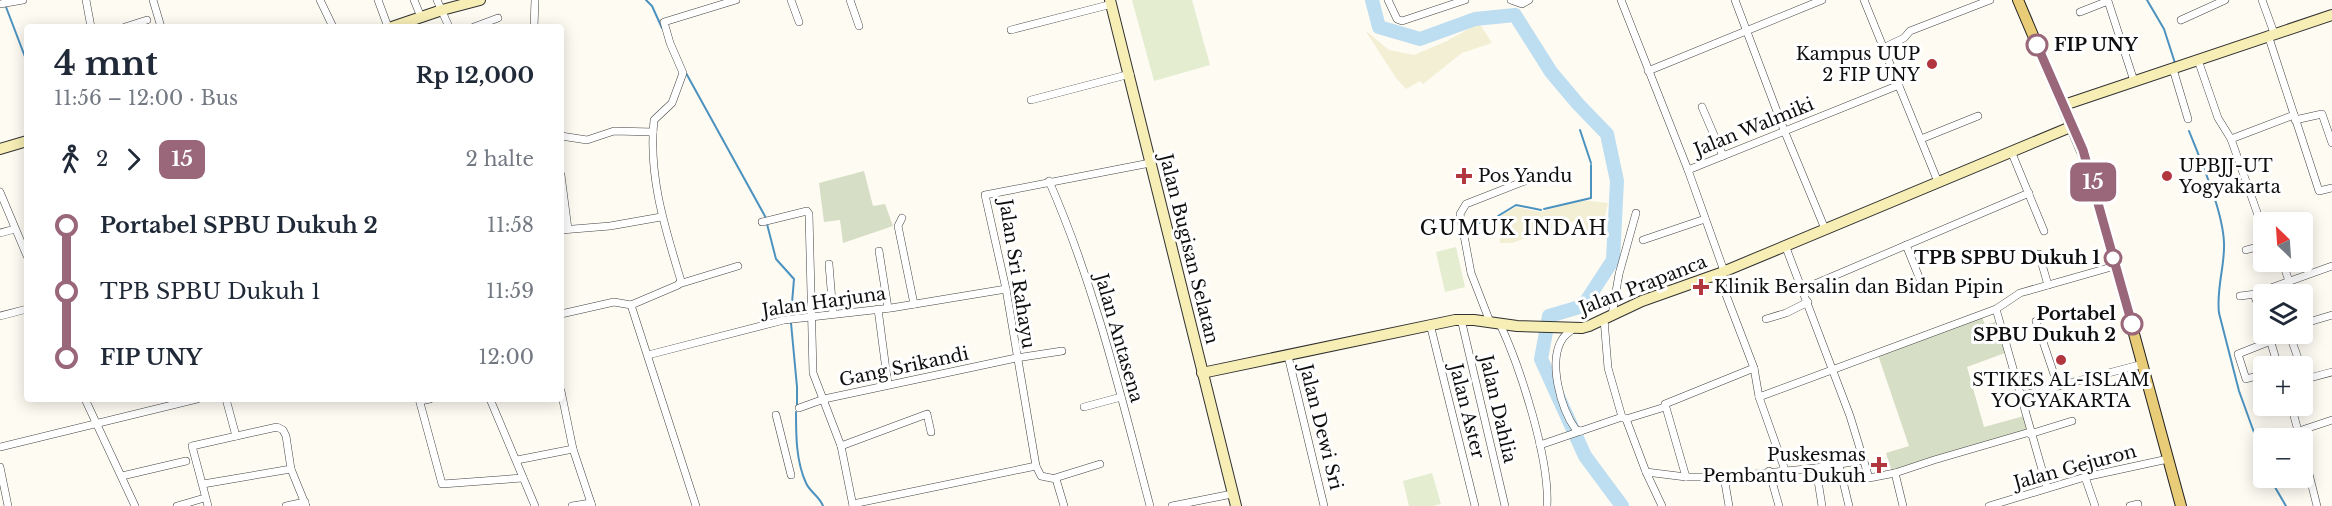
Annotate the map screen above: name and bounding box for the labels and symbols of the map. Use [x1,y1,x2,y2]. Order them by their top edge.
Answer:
marker: FIP UNY [2026,34,2048,56]
place label: FIP UNY [2054,34,2139,56]
place label: Kampus UUP 2 FIP UNY [1796,43,1921,86]
marker: Kampus UUP 2 FIP UNY [1925,57,1939,71]
street label: Jalan Walmiki [1689,93,1817,162]
street label: Jalan Bugisan Selatan [1154,150,1223,346]
place label: UPBJJ-UT Yogyakarta [2178,155,2281,198]
line badge: 15 [2066,162,2120,201]
place label: Pos Yandu [1478,165,1572,187]
marker: Pos Yandu [1455,167,1473,185]
marker: UPBJJ-UT Yogyakarta [2160,169,2174,183]
street label: Jalan Sri Rahayu [994,196,1040,350]
north arrow [2253,212,2313,272]
district label: GUMUK INDAH [1420,216,1608,240]
place label: TPB SPBU Dukuh 1 [1914,247,2100,269]
marker: TPB SPBU Dukuh 1 [2104,249,2122,267]
street label: Jalan Prapanca [1574,251,1710,320]
street label: Jalan Antasena [1090,269,1148,405]
place label: Klinik Bersalin dan Bidan Pipin [1714,276,2004,298]
marker: Klinik Bersalin dan Bidan Pipin [1692,278,1710,296]
street label: Jalan Harjuna [759,282,887,322]
place label: Portabel SPBU Dukuh 2 [1973,303,2117,346]
marker: Portabel SPBU Dukuh 2 [2121,313,2143,335]
street label: Gang Srikandi [837,343,971,391]
street label: Jalan Dahlia [1474,351,1521,465]
marker: STIKES AL-ISLAM YOGYAKARTA [2054,353,2068,367]
street label: Jalan Aster [1444,359,1489,461]
street label: Jalan Dewi Sri [1294,360,1347,492]
place label: STIKES AL-ISLAM YOGYAKARTA [1972,369,2150,412]
street label: Jalan Gejuron [2009,440,2139,494]
place label: Puskesmas Pembantu Dukuh [1703,444,1866,487]
marker: Puskesmas Pembantu Dukuh [1870,456,1888,474]

